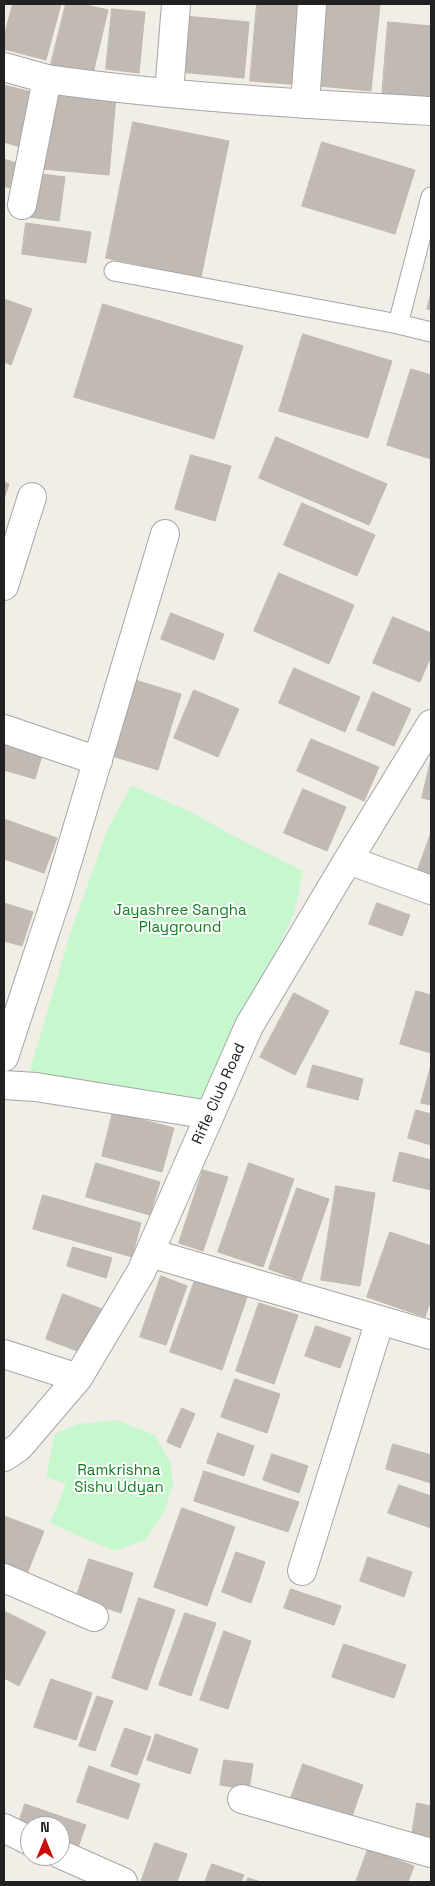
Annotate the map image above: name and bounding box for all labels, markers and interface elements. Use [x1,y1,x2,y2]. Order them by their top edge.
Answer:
park label: Jayashree Sangha Playground [113,902,247,937]
street label: Rifle Club Road [189,1041,249,1147]
park label: Ramkrishna Sishu Udyan [74,1462,164,1497]
north arrow [20,1816,70,1866]
text: N [40,1818,50,1836]

